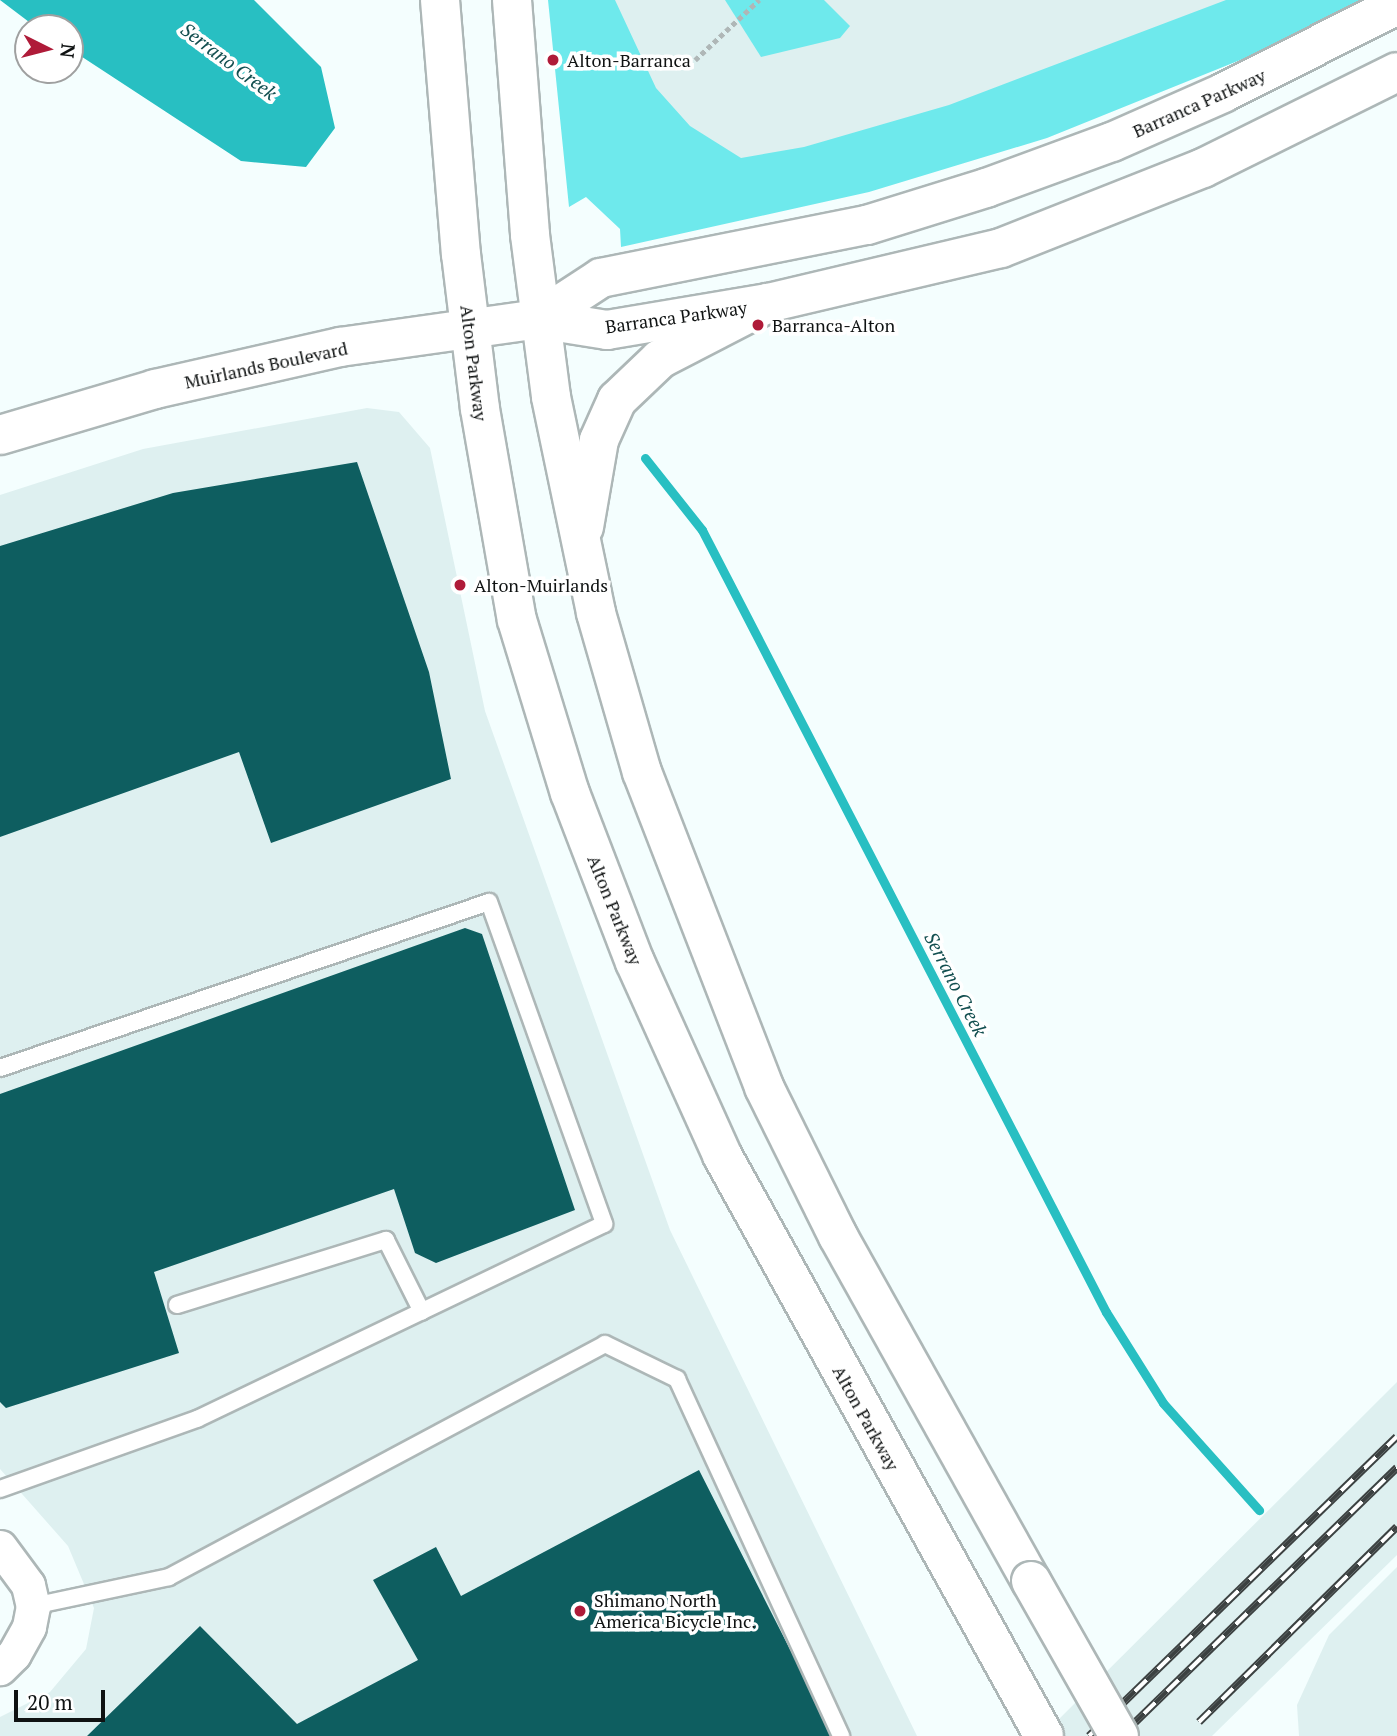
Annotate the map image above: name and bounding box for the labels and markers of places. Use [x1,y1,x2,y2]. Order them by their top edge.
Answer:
place label: Alton-Barranca [567,49,691,71]
marker: Alton-Barranca [545,52,561,68]
place label: Barranca-Alton [772,314,895,336]
marker: Barranca-Alton [750,317,766,333]
place label: Alton-Muirlands [474,574,608,596]
marker: Alton-Muirlands [452,577,468,593]
place label: Shimano North America Bicycle Inc. [594,1590,756,1632]
marker: Shimano North America Bicycle Inc. [572,1603,588,1619]

